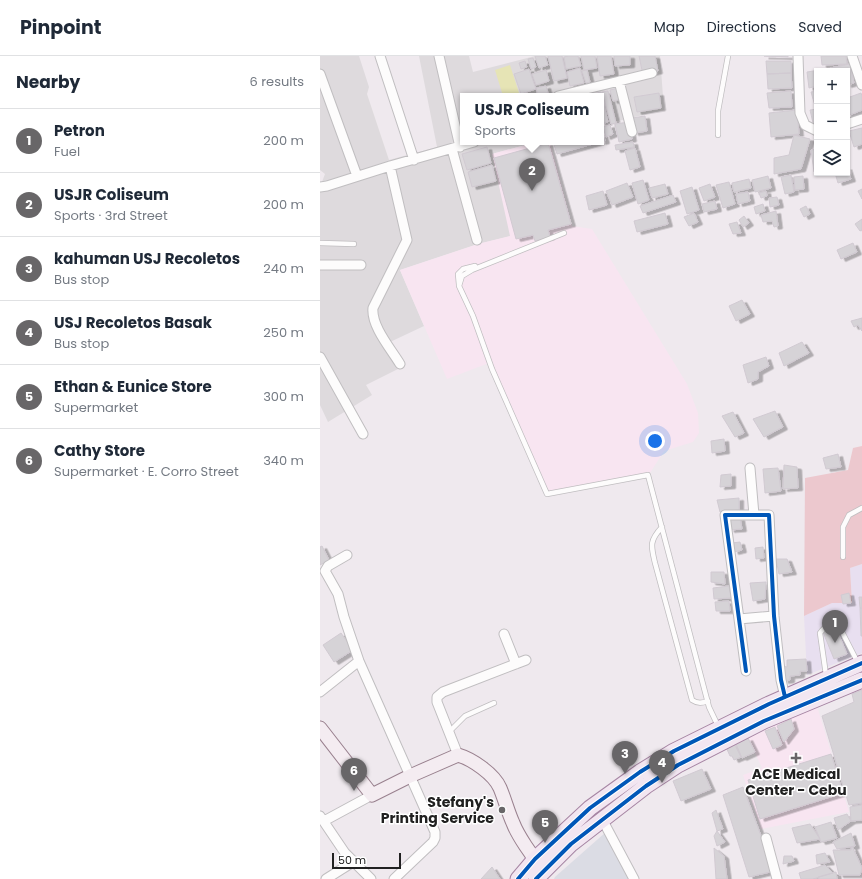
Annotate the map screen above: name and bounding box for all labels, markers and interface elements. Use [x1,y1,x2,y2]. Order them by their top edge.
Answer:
text: Pinpoint [20,14,101,41]
text: Map [654,17,685,37]
text: Directions [707,17,776,37]
text: Saved [798,17,842,37]
map controls [814,68,850,176]
button: + [814,68,850,104]
text: Nearby [16,70,80,94]
text: 6 results [250,72,304,91]
popup [460,93,604,145]
text: USJR Coliseum [475,99,589,120]
button: − [814,104,850,140]
text: Petron [54,120,105,141]
text: Sports [475,121,516,140]
text: 1 [27,131,31,150]
text: 200 m [263,131,304,150]
button: layers [814,140,850,176]
text: Fuel [54,142,80,161]
pin: 2 [519,158,545,191]
text: USJR Coliseum [54,184,169,205]
text: 2 [25,195,33,214]
text: 200 m [263,195,304,214]
text: Sports · 3rd Street [54,206,168,225]
text: kahuman USJ Recoletos [54,248,240,269]
text: 3 [25,259,33,278]
text: 240 m [263,259,304,278]
text: Bus stop [54,270,109,289]
text: USJ Recoletos Basak [54,312,212,333]
text: 4 [25,323,33,342]
text: 250 m [263,323,304,342]
text: Bus stop [54,334,109,353]
text: Ethan & Eunice Store [54,376,212,397]
text: 5 [25,387,33,406]
text: 300 m [263,387,304,406]
text: Supermarket [54,398,138,417]
your location [645,431,665,451]
text: Cathy Store [54,440,145,461]
text: 6 [25,451,33,470]
text: 340 m [263,451,304,470]
text: Supermarket · E. Corro Street [54,462,239,481]
pin: 1 [822,610,848,643]
pin: 3 [612,741,638,774]
pin: 4 [649,750,675,783]
marker: ACE Medical Center - Cebu [790,752,802,764]
pin: 6 [341,758,367,791]
place label: ACE Medical Center - Cebu [745,764,847,800]
place label: Stefany's Printing Service [381,792,494,828]
marker: Stefany's Printing Service [497,805,507,815]
pin: 5 [532,810,558,843]
scale bar [332,851,401,870]
text: 50 m [338,852,366,868]

